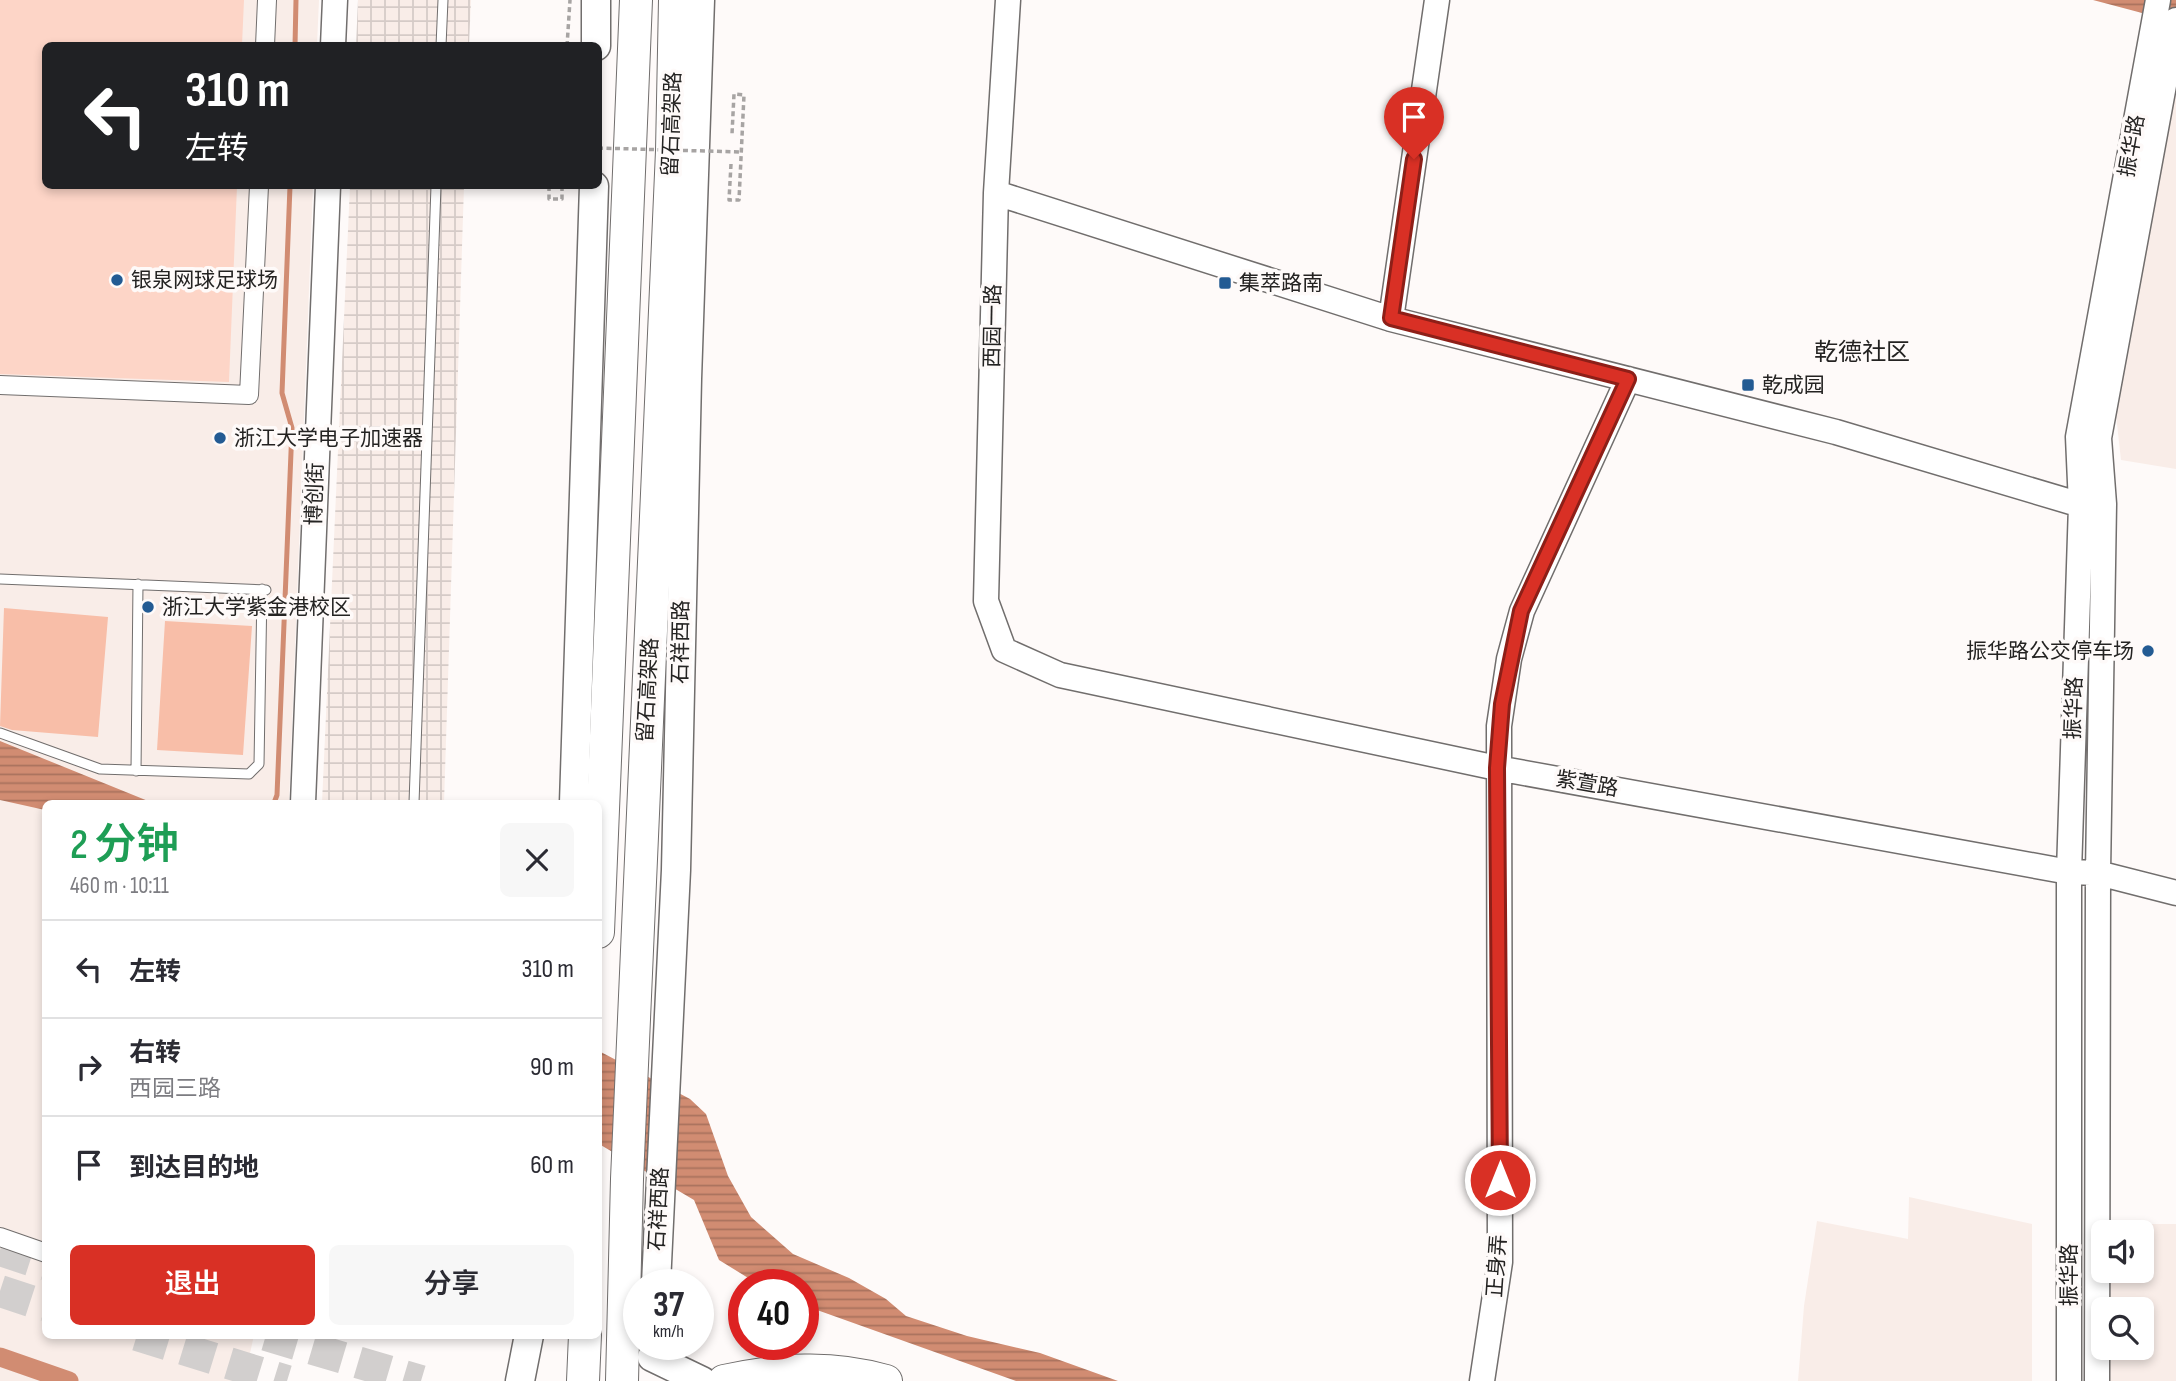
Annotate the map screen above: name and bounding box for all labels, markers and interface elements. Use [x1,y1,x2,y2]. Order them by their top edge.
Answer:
text: 310 m [185,62,290,121]
icon: left [70,70,161,161]
street label: 留石高架路 [658,71,686,177]
pin [1384,87,1444,159]
icon: arrive [1395,98,1433,136]
street label: 振华路 [2114,113,2150,179]
text: 左转 [185,130,249,169]
place label: 银泉网球足球场 [131,268,278,293]
place label: 集萃路南 [1239,271,1323,296]
marker: 银泉网球足球场 [109,272,125,288]
marker: 集萃路南 [1217,275,1233,291]
street label: 西园一路 [980,284,1006,368]
district label: 乾德社区 [1814,338,1910,367]
place label: 乾成园 [1762,373,1825,398]
marker: 乾成园 [1740,377,1756,393]
place label: 浙江大学电子加速器 [234,426,423,451]
marker: 浙江大学电子加速器 [212,430,228,446]
street label: 博创街 [301,462,329,526]
place label: 浙江大学紫金港校区 [162,595,351,620]
marker: 浙江大学紫金港校区 [140,599,156,615]
street label: 石祥西路 [668,600,694,684]
street label: 留石高架路 [633,637,663,743]
place label: 振华路公交停车场 [1966,639,2134,664]
marker: 振华路公交停车场 [2140,643,2156,659]
street label: 振华路 [2060,676,2088,740]
street label: 紫萱路 [1554,766,1620,802]
text: 2 分钟 [70,820,179,871]
button: close [500,823,574,897]
text: 460 m · 10:11 [70,872,169,900]
icon: left [70,950,108,988]
text: 310 m [522,954,574,985]
text: 左转 [129,957,181,988]
text: 右转 [129,1038,181,1069]
icon: right [70,1048,108,1086]
text: 90 m [530,1052,574,1083]
text: 西园三路 [129,1075,221,1103]
position arrow [1463,1143,1537,1217]
icon: arrive [70,1146,108,1184]
text: 60 m [530,1150,574,1181]
text: 到达目的地 [129,1153,259,1184]
street label: 石祥西路 [644,1166,674,1252]
map controls [2091,1220,2154,1360]
button: sound [2091,1220,2154,1283]
street label: 正身弄 [1482,1234,1512,1298]
street label: 振华路 [2057,1244,2082,1307]
button: 退出 [70,1245,315,1325]
button: 分享 [329,1245,574,1325]
speed limit sign: 40 [728,1269,819,1360]
text: 37 [653,1284,684,1327]
button: search [2091,1297,2154,1360]
text: km/h [653,1321,684,1342]

